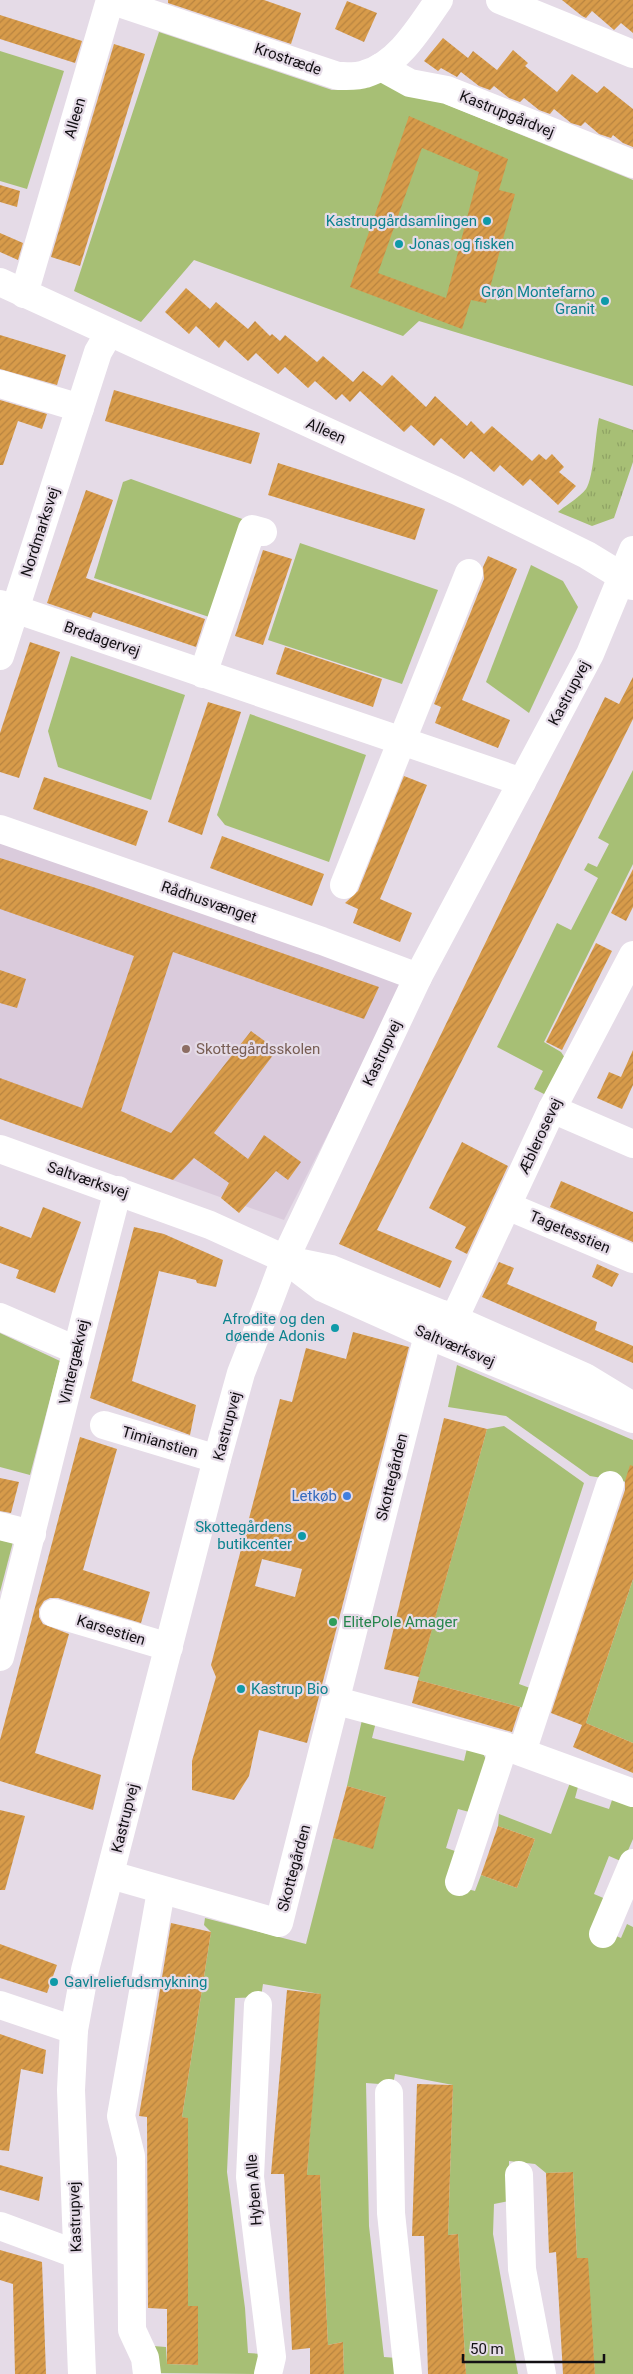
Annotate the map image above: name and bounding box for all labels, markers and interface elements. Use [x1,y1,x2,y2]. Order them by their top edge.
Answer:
street label: Krostræde [252,39,324,79]
street label: Kastrupgårdvej [457,87,557,141]
street label: Alleen [61,96,89,140]
place label: Kastrupgårdsamlingen [326,212,477,230]
marker: Kastrupgårdsamlingen [481,215,493,227]
place label: Jonas og fisken [409,235,514,253]
marker: Jonas og fisken [393,238,405,250]
place label: Grøn Montefarno Granit [481,283,595,318]
marker: Grøn Montefarno Granit [599,295,611,307]
street label: Alleen [303,414,349,448]
street label: Nordmarksvej [17,485,63,579]
street label: Bredagervej [62,618,142,660]
street label: Kastrupvej [544,658,594,728]
street label: Rådhusvænget [159,877,259,927]
street label: Kastrupvej [359,1017,405,1089]
place label: Skottegårdsskolen [196,1040,320,1058]
marker: Skottegårdsskolen [180,1043,192,1055]
street label: Æblerosevej [514,1095,565,1178]
street label: Saltværksvej [45,1158,131,1202]
street label: Tagetesstien [527,1207,613,1257]
place label: Afrodite og den døende Adonis [222,1310,325,1345]
street label: Vintergækvej [55,1318,93,1406]
street label: Saltværksvej [412,1321,498,1371]
marker: Afrodite og den døende Adonis [329,1322,341,1334]
street label: Kastrupvej [209,1390,245,1462]
street label: Timianstien [120,1423,200,1461]
street label: Skottegården [372,1432,412,1522]
place label: Letkøb [292,1487,337,1505]
marker: Letkøb [341,1490,353,1502]
place label: Skottegårdens butikcenter [195,1518,292,1553]
marker: Skottegårdens butikcenter [296,1530,308,1542]
street label: Karsestien [74,1611,148,1649]
place label: ElitePole Amager [343,1613,458,1631]
marker: ElitePole Amager [327,1616,339,1628]
place label: Kastrup Bio [251,1680,328,1698]
marker: Kastrup Bio [235,1683,247,1695]
street label: Kastrupvej [108,1782,142,1854]
street label: Skottegården [274,1823,314,1913]
place label: Gavlreliefudsmykning [64,1973,208,1991]
marker: Gavlreliefudsmykning [48,1976,60,1988]
street label: Hyben Alle [243,2154,265,2226]
street label: Kastrupvej [65,2181,85,2253]
scale bar [463,2332,604,2364]
text: 50 m [470,2340,504,2358]

